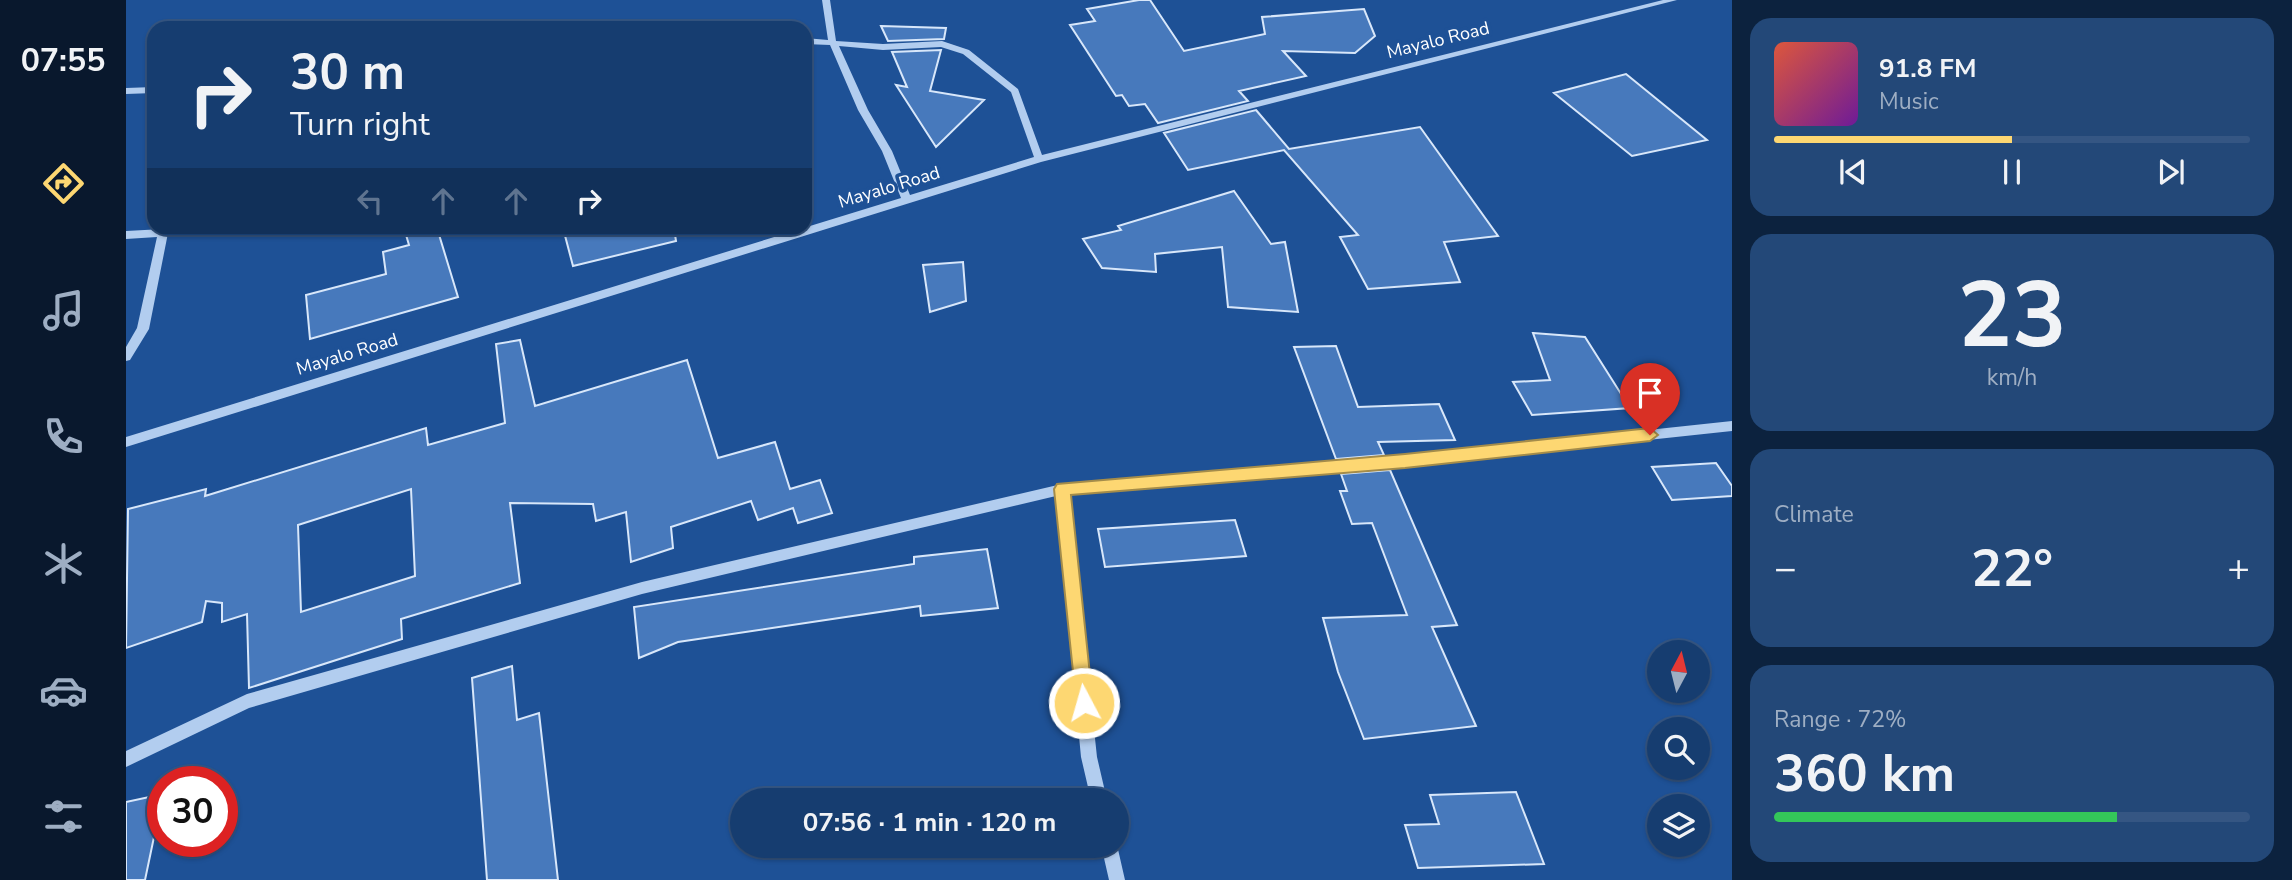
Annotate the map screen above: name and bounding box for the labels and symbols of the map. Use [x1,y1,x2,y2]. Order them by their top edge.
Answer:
street label: Mayalo Road [1384,16,1492,64]
street label: Mayalo Road [835,160,943,214]
street label: Mayalo Road [293,327,401,381]
pin [1620,363,1680,435]
north arrow [1647,640,1710,704]
position arrow [1047,666,1121,740]
speed limit sign: 30 [147,766,238,857]

